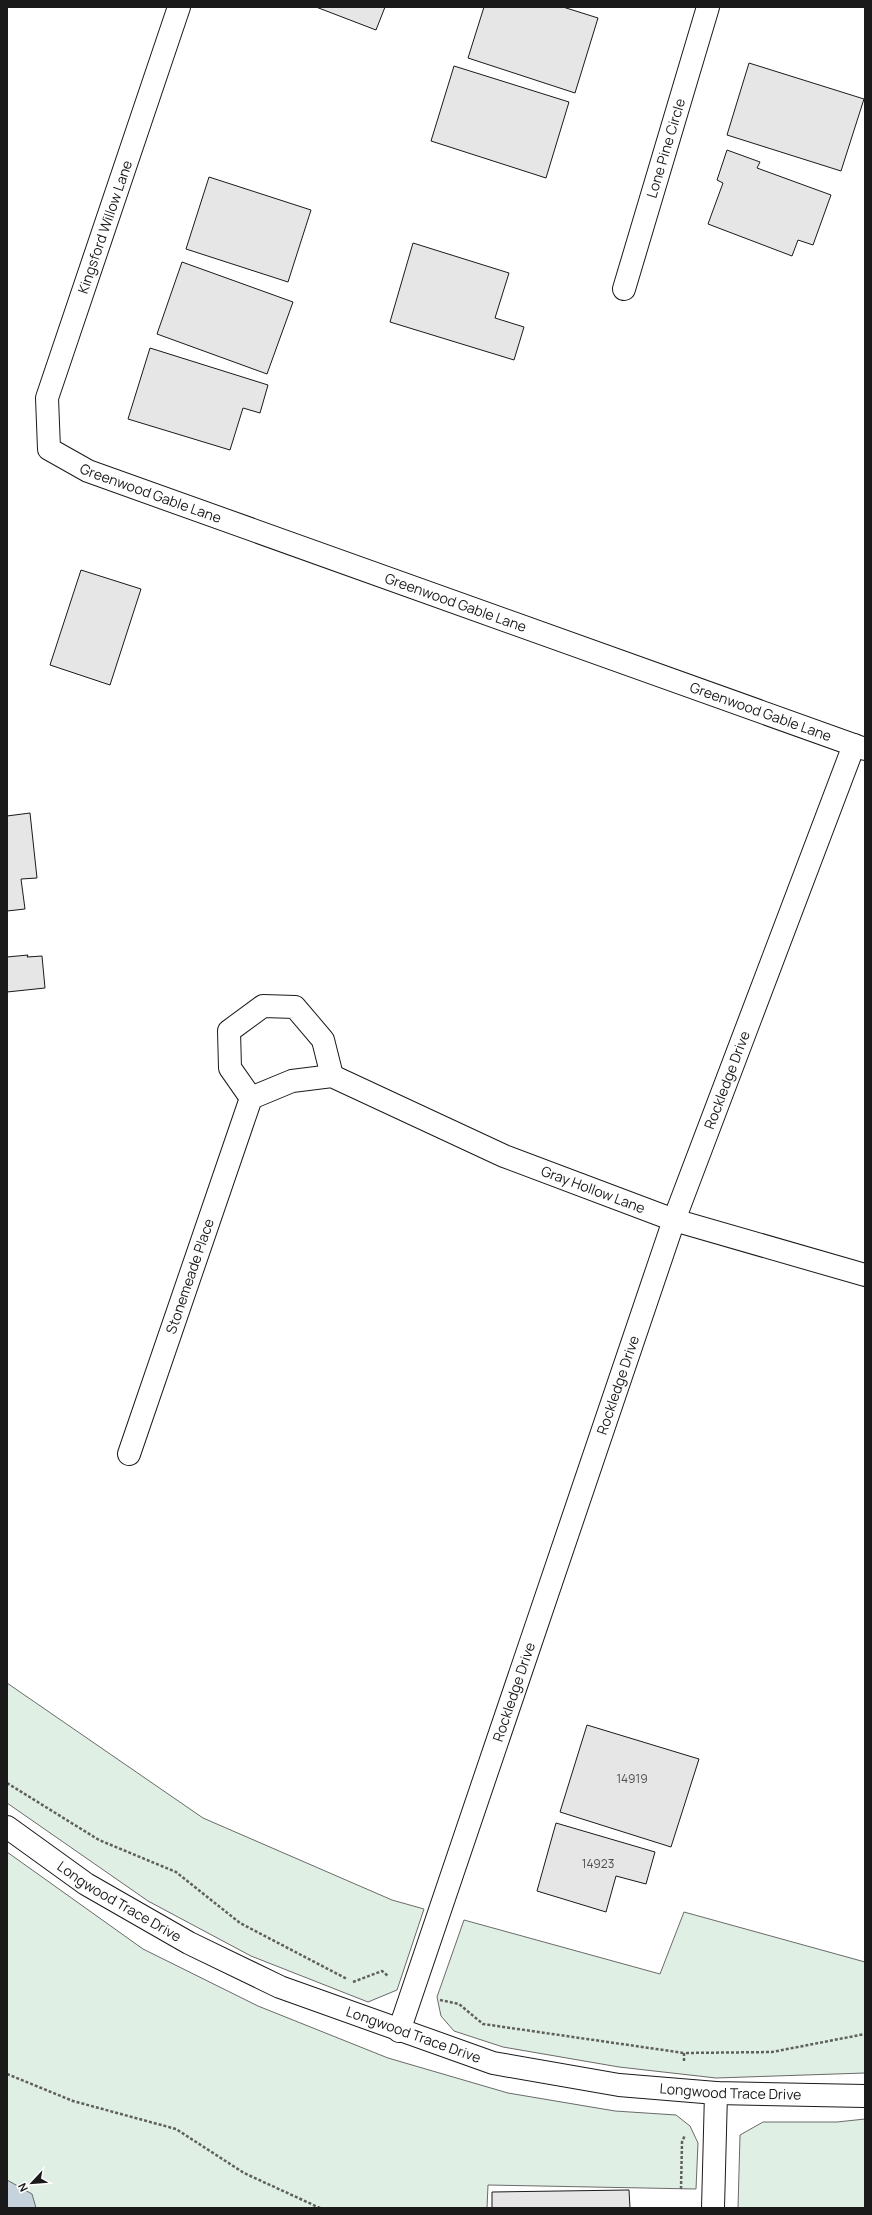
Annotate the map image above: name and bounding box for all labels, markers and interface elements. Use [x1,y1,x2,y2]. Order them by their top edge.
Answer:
street label: Lone Pine Circle [642,96,689,200]
street label: Kingsford Willow Lane [73,158,136,296]
street label: Greenwood Gable Lane [77,458,224,527]
street label: Greenwood Gable Lane [382,568,529,636]
street label: Greenwood Gable Lane [688,677,834,745]
street label: Rockledge Drive [699,1028,754,1132]
street label: Gray Hollow Lane [539,1161,648,1217]
street label: Stonemeade Place [161,1216,218,1336]
street label: Rockledge Drive [592,1333,643,1437]
street label: Rockledge Drive [488,1640,539,1744]
house number: 14919 [616,1770,648,1787]
house number: 14923 [582,1855,614,1872]
street label: Longwood Trace Drive [54,1856,185,1946]
street label: Longwood Trace Drive [344,2001,484,2067]
street label: Longwood Trace Drive [659,2078,801,2104]
north arrow [12,2163,52,2203]
text: N [14,2181,31,2194]

